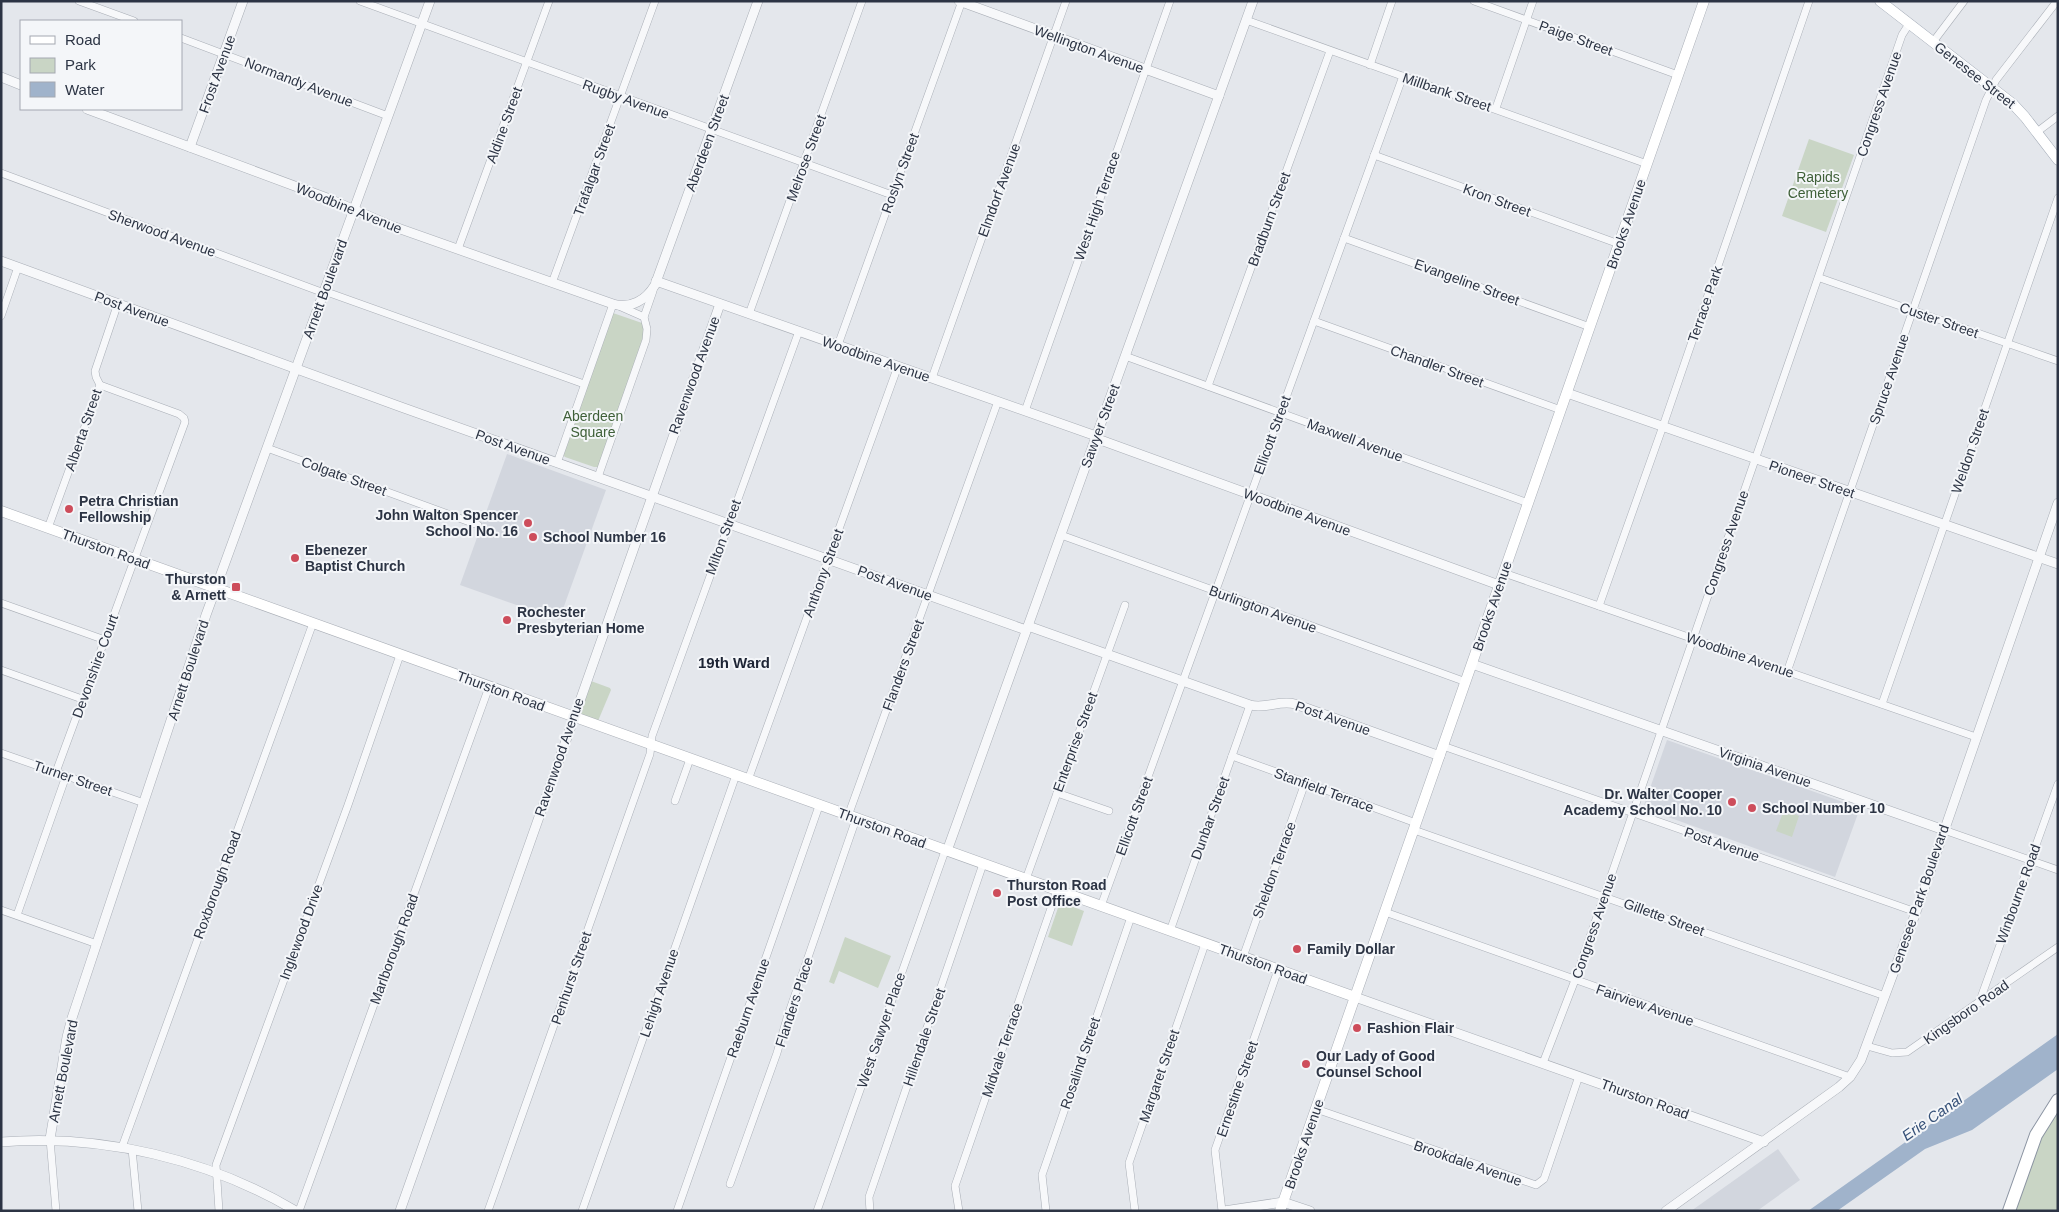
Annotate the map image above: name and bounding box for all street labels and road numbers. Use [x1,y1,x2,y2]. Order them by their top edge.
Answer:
street label: Paige Street [1537,17,1615,59]
street label: Wellington Avenue [1032,22,1146,76]
street label: Frost Avenue [195,32,239,115]
street label: Genesee Street [1931,39,2019,112]
street label: Congress Avenue [1853,49,1905,159]
street label: Normandy Avenue [242,54,356,110]
street label: Millbank Street [1401,69,1493,115]
street label: Rugby Avenue [581,76,672,122]
street label: Aldine Street [483,85,525,165]
street label: Aberdeen Street [682,92,732,194]
street label: Melrose Street [783,112,829,204]
street label: Trafalgar Street [570,122,618,218]
street label: Roslyn Street [878,131,922,215]
street label: Elmdorf Avenue [975,141,1023,239]
street label: West High Terrace [1071,149,1123,263]
street label: Bradburn Street [1245,170,1293,268]
street label: Brooks Avenue [1603,177,1649,271]
street label: Woodbine Avenue [294,179,405,237]
street label: Kron Street [1461,180,1533,220]
street label: Sherwood Avenue [106,206,218,260]
street label: Arnett Boulevard [300,237,350,341]
street label: Evangeline Street [1412,256,1522,308]
street label: Terrace Park [1685,263,1726,344]
street label: Post Avenue [92,288,172,330]
street label: Custer Street [1897,299,1981,341]
street label: Ravenwood Avenue [665,314,723,436]
street label: Spruce Avenue [1866,331,1912,426]
street label: Woodbine Avenue [820,333,932,385]
street label: Chandler Street [1388,342,1486,390]
street label: Sawyer Street [1077,382,1123,470]
street label: Alberta Street [62,387,105,473]
street label: Ellicott Street [1250,393,1294,476]
street label: Weldon Street [1948,406,1992,495]
street label: Maxwell Avenue [1305,415,1405,465]
street label: Post Avenue [473,426,553,468]
street label: Colgate Street [299,453,389,499]
street label: Pioneer Street [1767,457,1857,501]
street label: Woodbine Avenue [1241,485,1353,539]
street label: Congress Avenue [1700,488,1752,598]
street label: Milton Street [702,497,744,577]
street label: Thurston Road [60,526,152,572]
street label: Anthony Street [800,527,846,619]
street label: Brooks Avenue [1469,559,1515,653]
street label: Post Avenue [855,562,935,604]
street label: Burlington Avenue [1207,582,1319,636]
street label: Devonshire Court [69,612,121,720]
street label: Flanders Street [879,617,927,713]
street label: Arnett Boulevard [164,618,212,722]
street label: Woodbine Avenue [1684,629,1796,681]
street label: Thurston Road [455,668,547,714]
street label: Enterprise Street [1050,690,1101,794]
street label: Ravenwood Avenue [531,695,587,818]
street label: Post Avenue [1293,698,1373,738]
street label: Virginia Avenue [1717,744,1814,790]
street label: Turner Street [32,757,114,799]
street label: Stanfield Terrace [1272,765,1376,816]
street label: Ellicott Street [1112,774,1156,857]
street label: Dunbar Street [1188,774,1232,862]
street label: Thurston Road [836,805,928,851]
street label: Sheldon Terrace [1249,819,1299,921]
street label: Genesee Park Boulevard [1886,822,1952,976]
street label: Post Avenue [1682,824,1762,864]
street label: Roxborough Road [190,829,244,941]
street label: Winbourne Road [1993,842,2043,946]
street label: Congress Avenue [1568,871,1620,981]
street label: Inglewood Drive [276,882,326,982]
street label: Marlborough Road [367,892,421,1006]
street label: Gillette Street [1621,895,1707,939]
street label: Penhurst Street [548,929,594,1027]
street label: Thurston Road [1217,941,1309,987]
street label: Lehigh Avenue [636,947,682,1039]
street label: Flanders Place [772,955,816,1049]
street label: Raeburn Avenue [723,956,773,1060]
street label: West Sawyer Place [854,970,908,1090]
street label: Kingsboro Road [1920,977,2012,1047]
street label: Fairview Avenue [1594,981,1696,1029]
street label: Hillendale Street [900,986,948,1088]
street label: Midvale Terrace [978,1001,1026,1099]
street label: Rosalind Street [1057,1015,1103,1111]
street label: Arnett Boulevard [45,1018,81,1124]
street label: Margaret Street [1136,1027,1182,1125]
street label: Ernestine Street [1213,1039,1261,1139]
street label: Thurston Road [1599,1076,1691,1122]
street label: Brooks Avenue [1281,1097,1327,1191]
street label: Brookdale Avenue [1412,1137,1524,1189]

